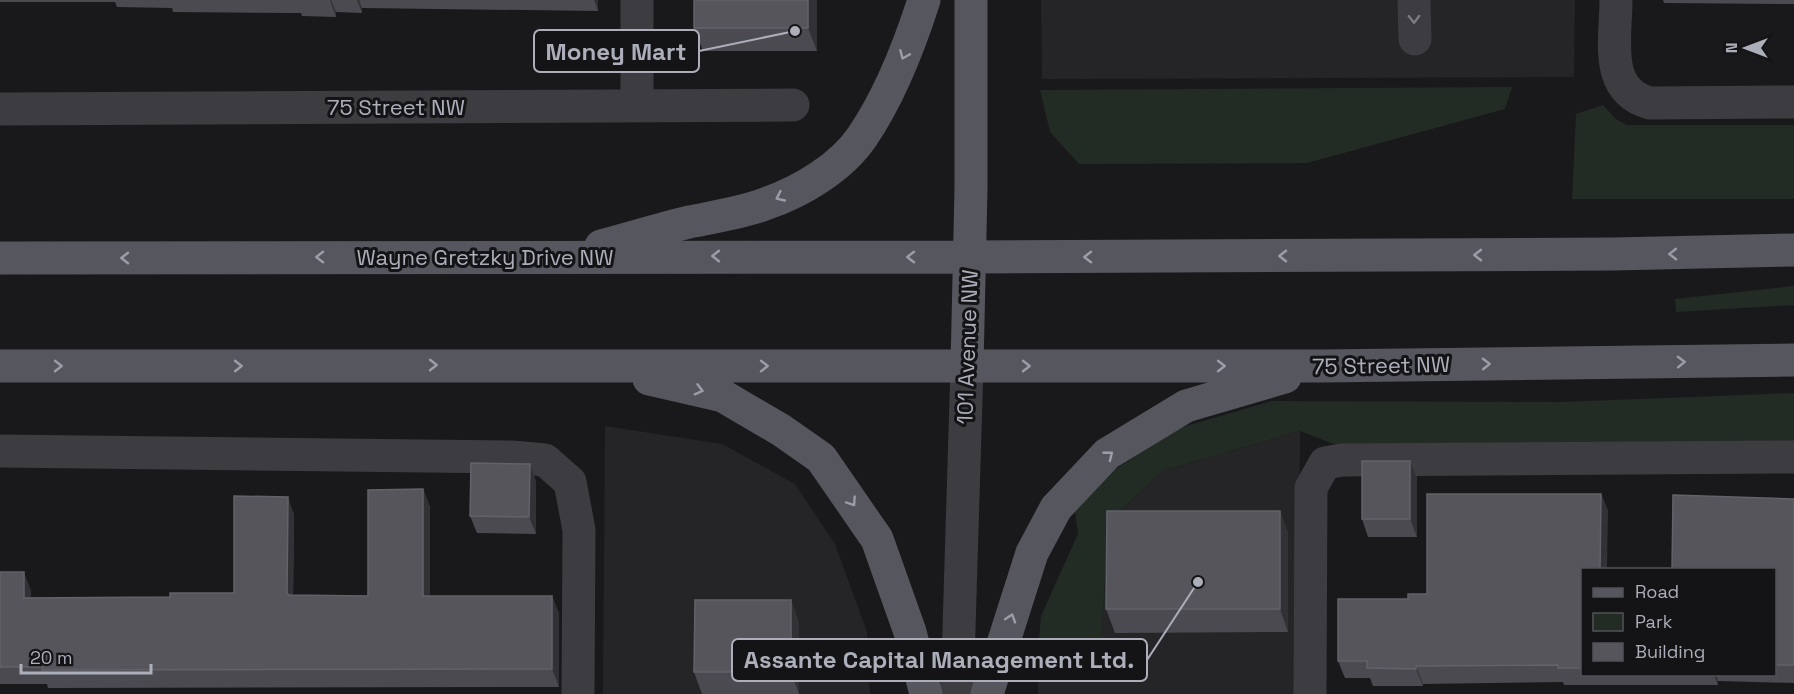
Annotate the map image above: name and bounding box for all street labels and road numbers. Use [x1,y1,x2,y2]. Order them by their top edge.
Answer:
street label: 75 Street NW [327,93,465,121]
street label: Wayne Gretzky Drive NW [357,243,613,271]
street label: 101 Avenue NW [950,269,984,425]
street label: 75 Street NW [1312,350,1450,380]

